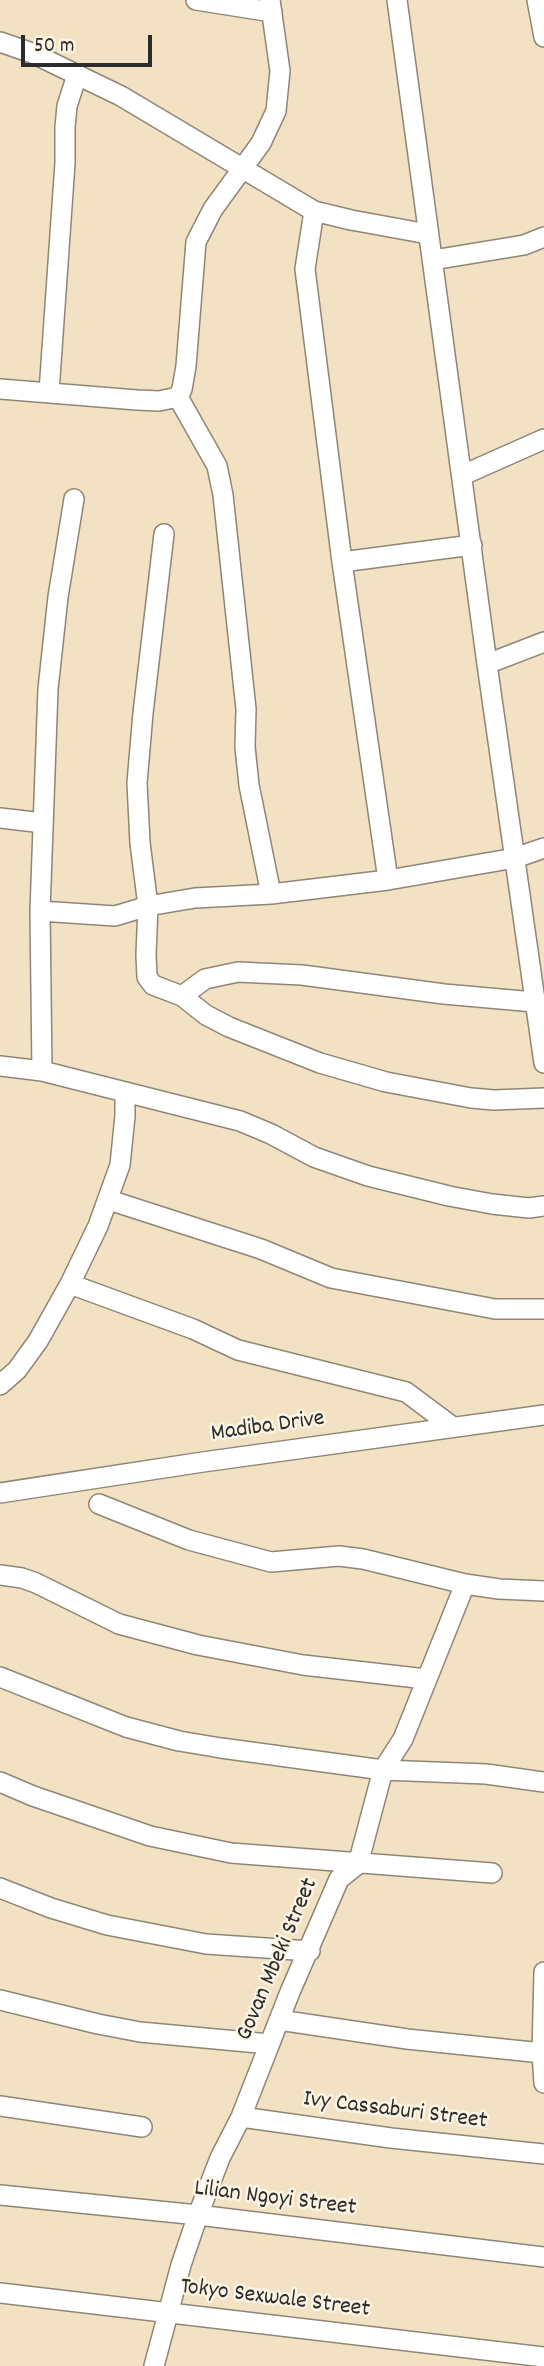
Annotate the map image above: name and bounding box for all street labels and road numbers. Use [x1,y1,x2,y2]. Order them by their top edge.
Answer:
street label: Madiba Drive [209,1406,327,1450]
street label: Govan Mbeki Street [232,1874,326,2046]
street label: Ivy Cassaburi Street [301,2086,489,2138]
street label: Lilian Ngoyi Street [192,2176,358,2224]
street label: Tokyo Sexwale Street [179,2274,371,2326]

